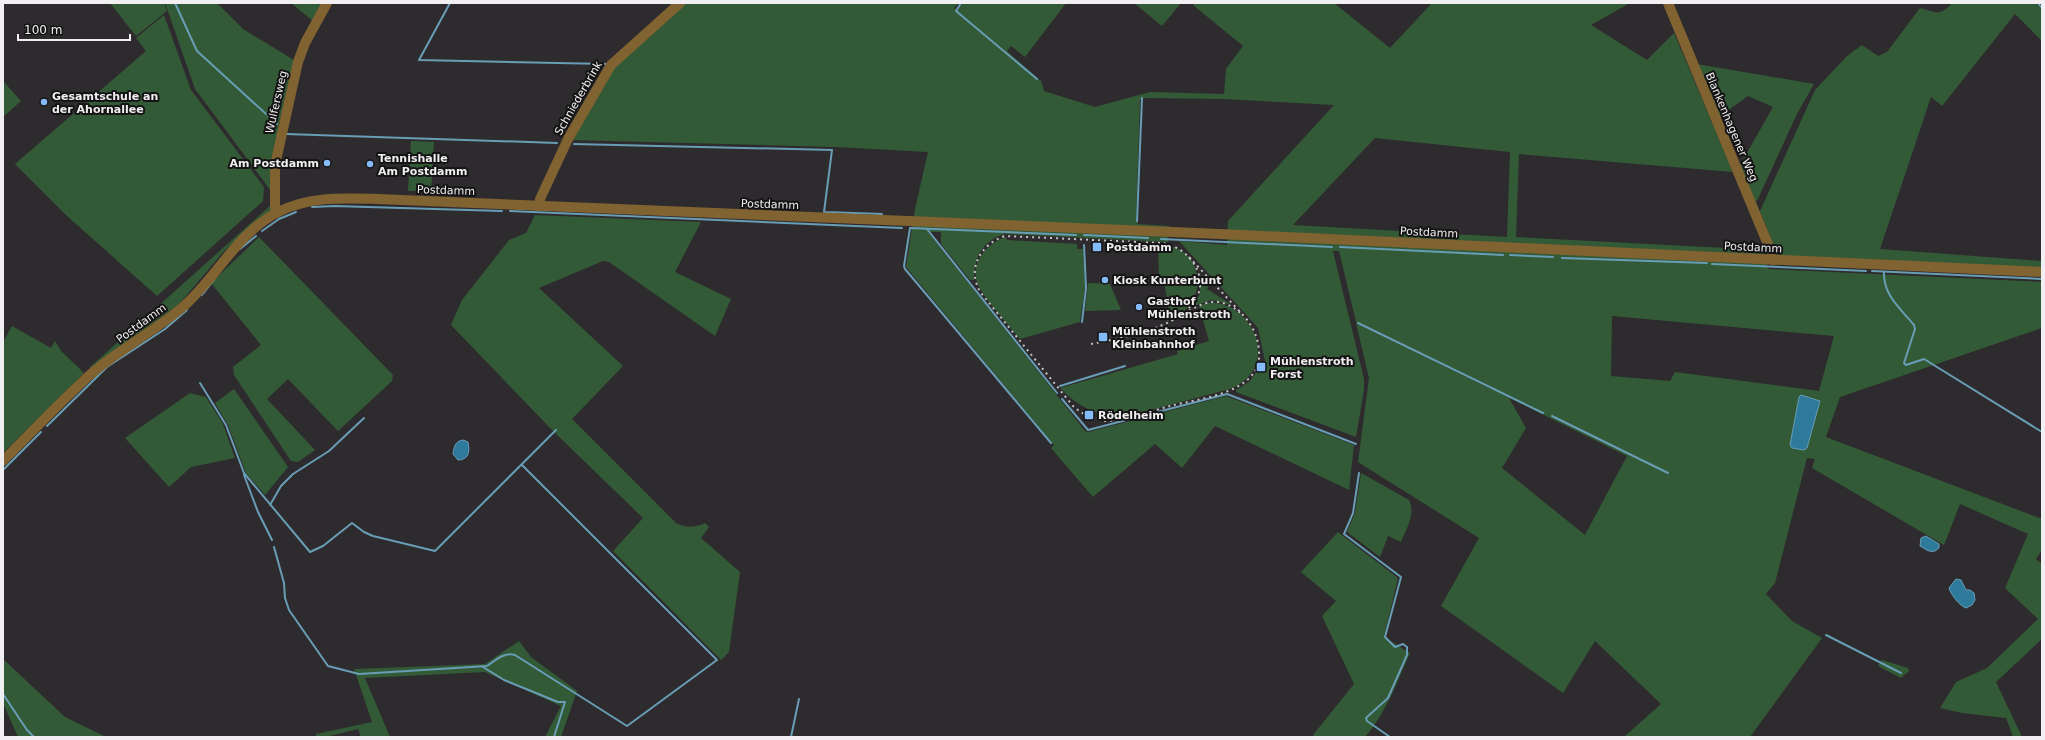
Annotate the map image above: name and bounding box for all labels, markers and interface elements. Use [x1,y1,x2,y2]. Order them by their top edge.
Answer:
scale bar [18,16,130,42]
text: 100 m [24,23,62,37]
street label: Schniederbrink [552,59,605,137]
street label: Wulfersweg [263,69,290,135]
street label: Blankenhagener Weg [1703,71,1760,184]
place label: Gesamtschule an der Ahornallee [52,90,158,116]
marker: Gesamtschule an der Ahornallee [39,97,49,107]
place label: Tennishalle Am Postdamm [378,152,467,178]
place label: Am Postdamm [230,157,319,170]
marker: Am Postdamm [322,158,332,168]
marker: Tennishalle Am Postdamm [365,159,375,169]
street label: Postdamm [417,183,475,198]
street label: Postdamm [741,197,799,212]
street label: Postdamm [1400,224,1458,241]
street label: Postdamm [1724,239,1782,256]
marker: Postdamm [1091,241,1103,253]
place label: Postdamm [1106,241,1172,254]
place label: Kiosk Kunterbunt [1113,274,1221,287]
marker: Kiosk Kunterbunt [1100,275,1110,285]
place label: Gasthof Mühlenstroth [1147,295,1231,321]
street label: Postdamm [114,301,169,346]
marker: Gasthof Mühlenstroth [1134,302,1144,312]
place label: Mühlenstroth Kleinbahnhof [1112,325,1196,351]
marker: Mühlenstroth Kleinbahnhof [1097,331,1109,343]
place label: Mühlenstroth Forst [1270,355,1354,381]
marker: Mühlenstroth Forst [1255,361,1267,373]
marker: Rödelheim [1083,409,1095,421]
place label: Rödelheim [1098,409,1164,422]

